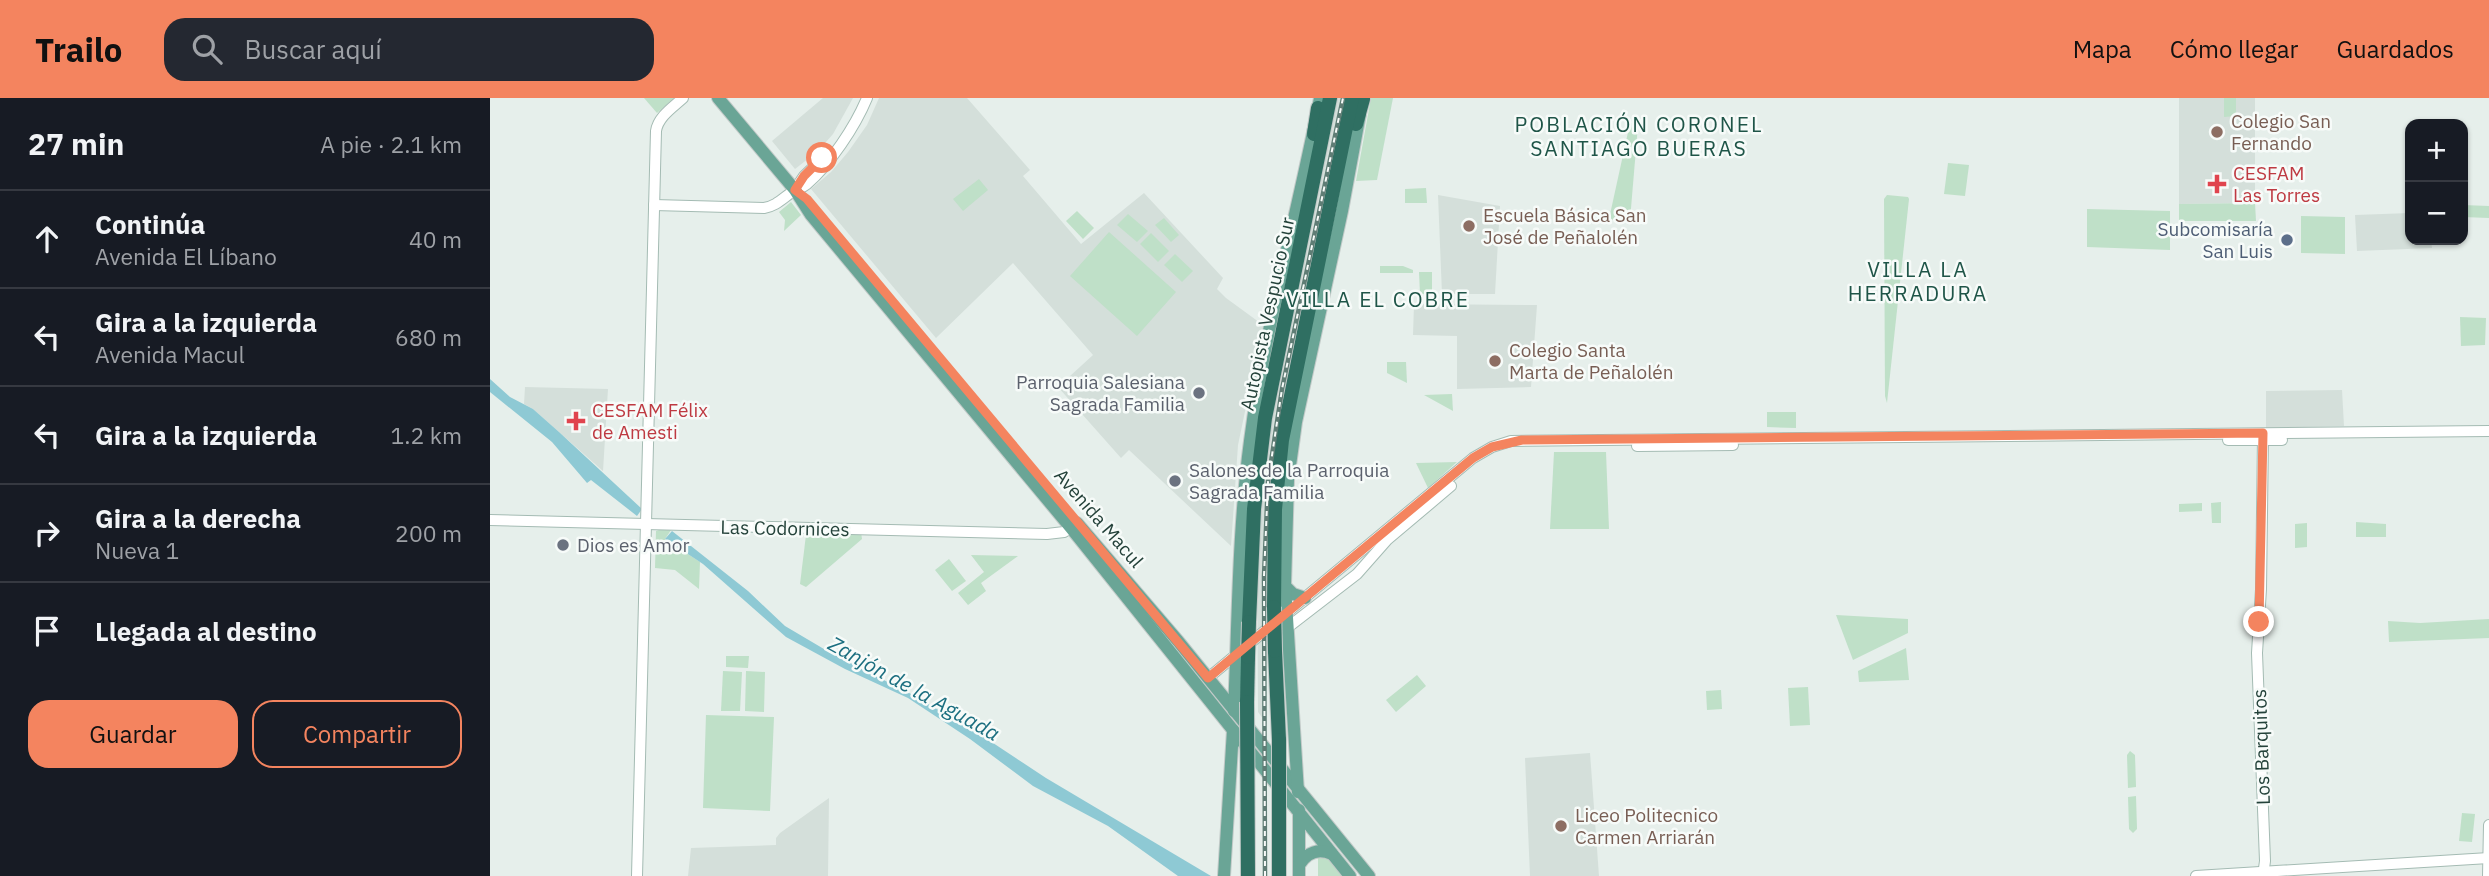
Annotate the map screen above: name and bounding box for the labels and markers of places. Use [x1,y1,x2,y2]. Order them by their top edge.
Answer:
place label: Colegio San Fernando [2231,109,2331,155]
marker: Colegio San Fernando [2209,124,2225,140]
place label: CESFAM Las Torres [2233,161,2320,207]
marker: CESFAM Las Torres [2207,174,2227,194]
place label: Escuela Básica San José de Peñalolén [1483,203,1647,249]
place label: Subcomisaría San Luis [2157,217,2273,263]
marker: Escuela Básica San José de Peñalolén [1461,218,1477,234]
marker: Subcomisaría San Luis [2279,232,2295,248]
place label: Colegio Santa Marta de Peñalolén [1509,338,1674,384]
marker: Colegio Santa Marta de Peñalolén [1487,353,1503,369]
place label: Parroquia Salesiana Sagrada Familia [1016,370,1185,416]
marker: Parroquia Salesiana Sagrada Familia [1191,385,1207,401]
place label: CESFAM Félix de Amesti [592,398,708,444]
marker: CESFAM Félix de Amesti [566,411,586,431]
place label: Salones de la Parroquia Sagrada Familia [1189,458,1389,504]
marker: Salones de la Parroquia Sagrada Familia [1167,473,1183,489]
place label: Dios es Amor [577,533,689,557]
marker: Dios es Amor [555,537,571,553]
place label: Liceo Politecnico Carmen Arriarán [1575,803,1718,849]
marker: Liceo Politecnico Carmen Arriarán [1553,818,1569,834]

